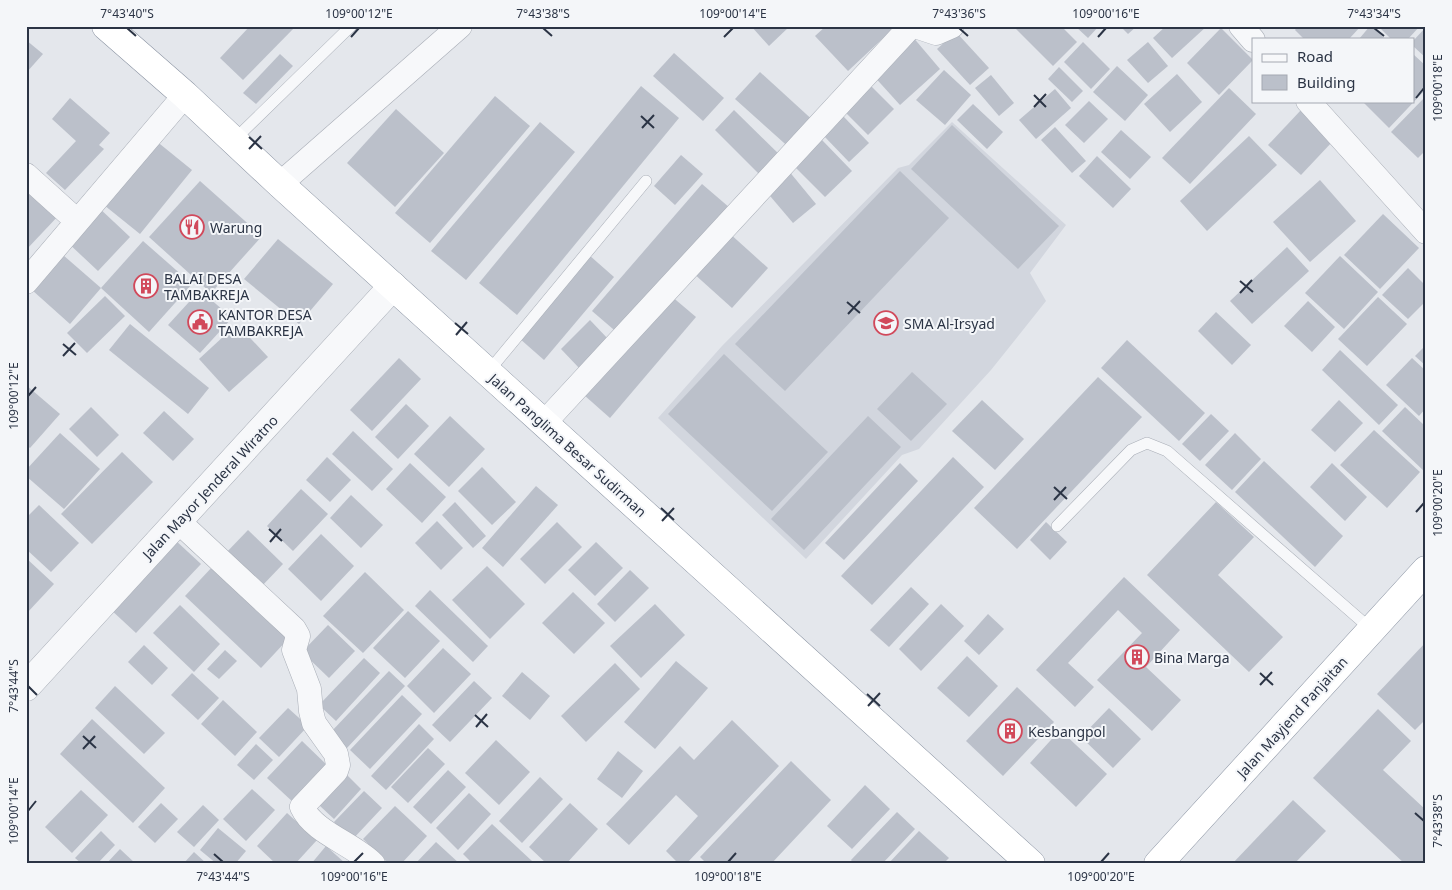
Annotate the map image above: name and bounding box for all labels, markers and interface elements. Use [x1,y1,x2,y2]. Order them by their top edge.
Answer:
text: 7°43'40"S [100,5,154,22]
text: 109°00'12"E [325,5,393,22]
text: 7°43'38"S [516,5,570,22]
text: 109°00'14"E [699,5,767,22]
text: 7°43'36"S [932,5,986,22]
text: 109°00'16"E [1072,5,1140,22]
text: 7°43'34"S [1347,5,1401,22]
legend [1252,38,1414,102]
text: Road [1297,46,1333,66]
text: 109°00'18"E [1429,54,1446,122]
text: Building [1297,72,1355,92]
restaurant icon: Warung [179,214,205,240]
place label: Warung [210,218,262,237]
place label: BALAI DESA TAMBAKREJA [164,269,249,304]
building icon: BALAI DESA TAMBAKREJA [133,273,159,299]
place label: KANTOR DESA TAMBAKREJA [218,305,312,340]
public building icon: KANTOR DESA TAMBAKREJA [187,309,213,335]
school or university icon: SMA Al-Irsyad [873,310,899,336]
place label: SMA Al-Irsyad [904,314,995,333]
text: 109°00'12"E [5,362,22,430]
street label: Jalan Panglima Besar Sudirman [484,368,651,521]
street label: Jalan Mayor Jenderal Wiratno [137,411,282,565]
text: 109°00'20"E [1429,469,1446,537]
building icon: Bina Marga [1124,644,1150,670]
place label: Bina Marga [1154,648,1230,667]
street label: Jalan Mayjend Panjaitan [1231,652,1352,783]
text: 7°43'44"S [5,659,22,713]
building icon: Kesbangpol [997,718,1023,744]
place label: Kesbangpol [1028,722,1106,741]
text: 109°00'14"E [5,777,22,845]
text: 7°43'38"S [1429,794,1446,848]
text: 7°43'44"S [196,868,250,885]
text: 109°00'16"E [320,868,388,885]
text: 109°00'18"E [694,868,762,885]
text: 109°00'20"E [1067,868,1135,885]

